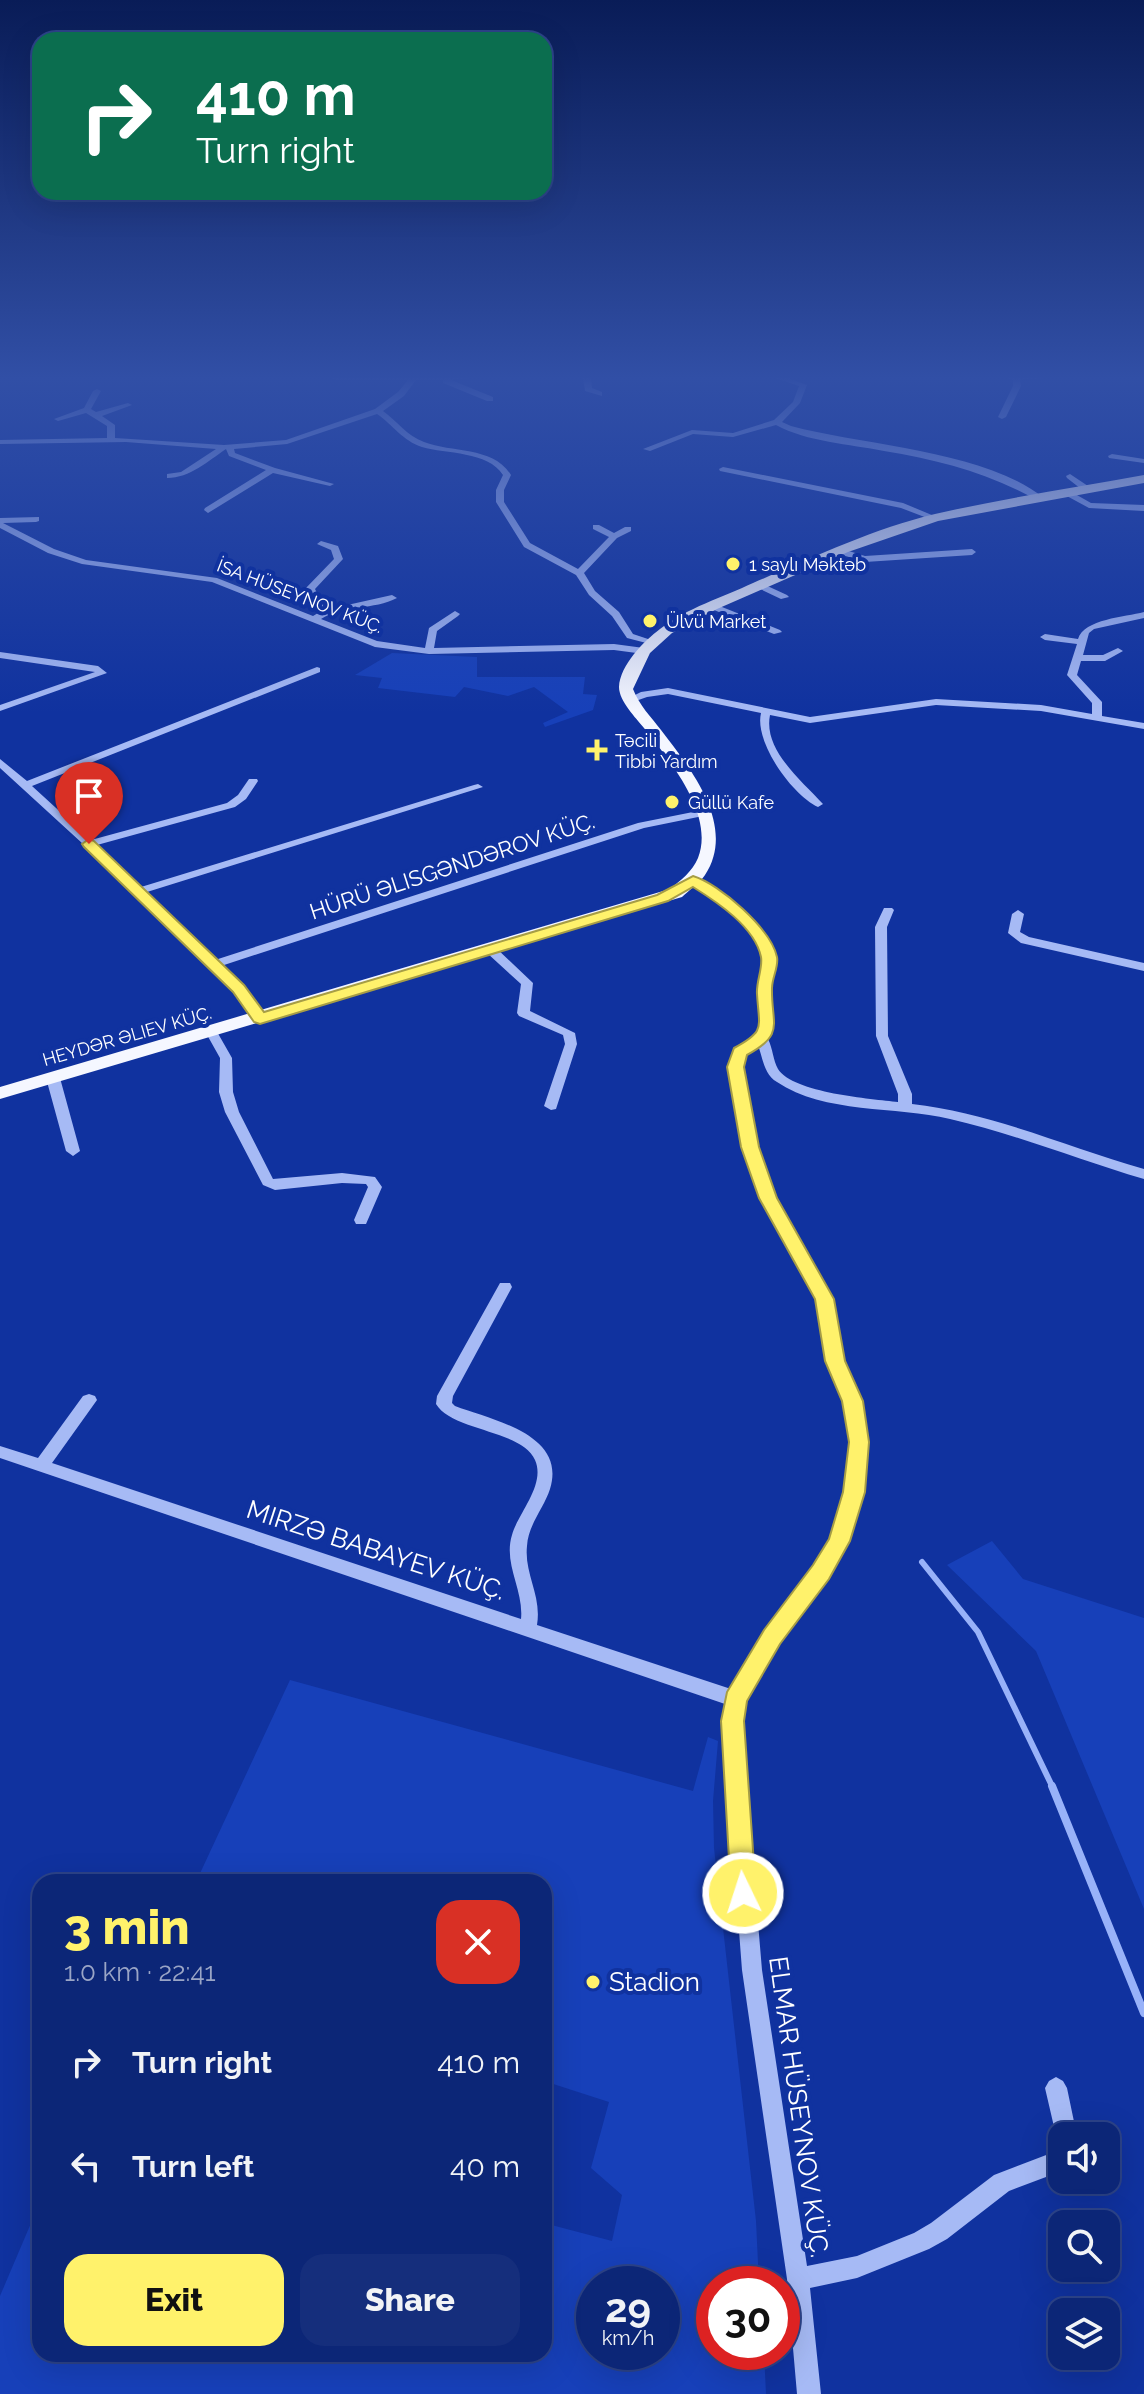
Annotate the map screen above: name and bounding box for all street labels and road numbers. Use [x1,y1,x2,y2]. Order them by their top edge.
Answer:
street label: İSA HÜSEYNOV KÜÇ. [214,555,386,637]
street label: HÜRÜ ƏLISGƏNDƏROV KÜÇ. [306,808,598,924]
street label: HEYDƏR ƏLIEV KÜÇ. [40,1002,214,1070]
street label: MIRZƏ BABAYEV KÜÇ. [243,1493,509,1606]
street label: ELMAR HÜSEYNOV KÜÇ. [763,1954,836,2259]

